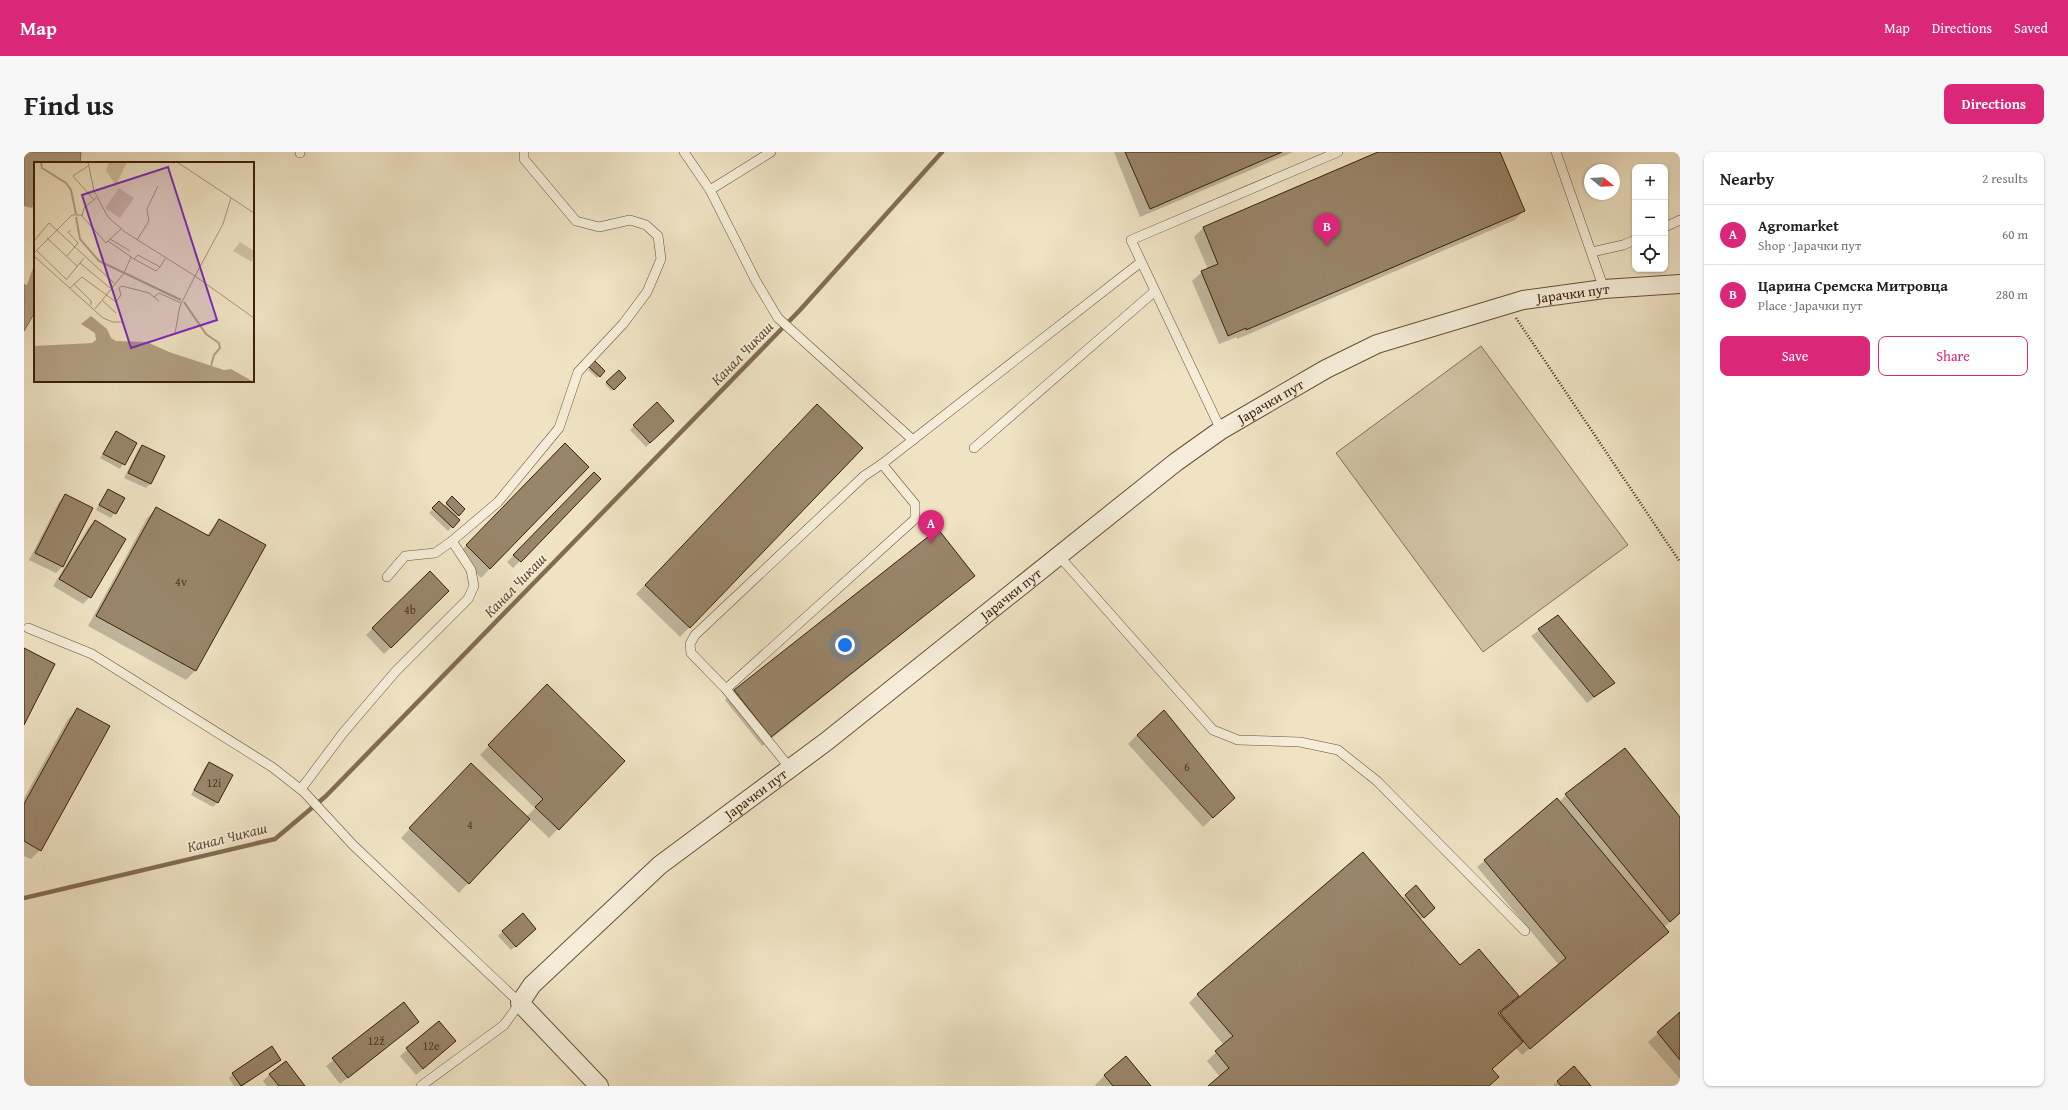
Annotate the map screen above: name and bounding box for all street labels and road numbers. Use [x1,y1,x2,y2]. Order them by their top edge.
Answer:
street label: Јарачки пут [1533,279,1610,308]
street label: Јарачки пут [1232,374,1307,429]
street label: Јарачки пут [974,563,1046,626]
street label: Јарачки пут [719,764,791,825]

